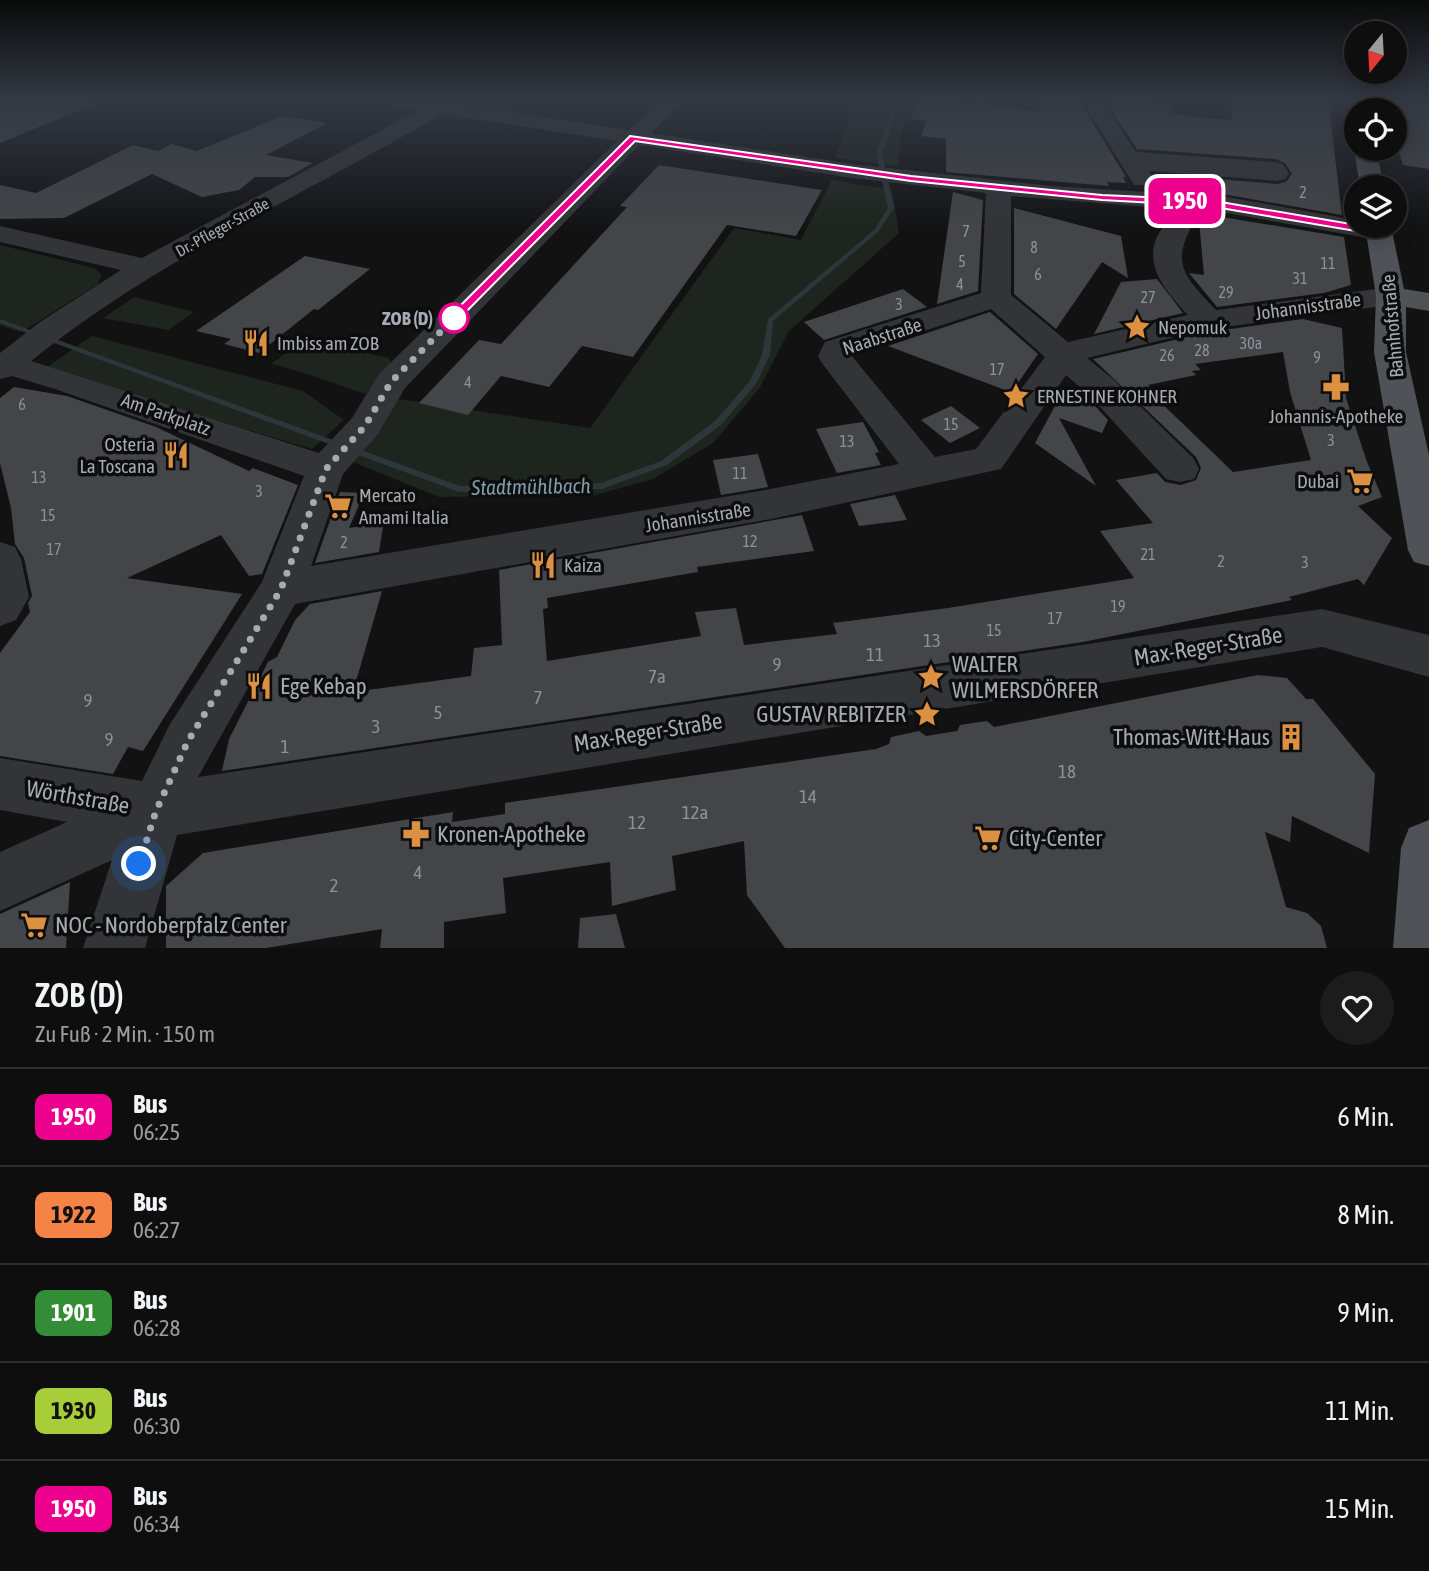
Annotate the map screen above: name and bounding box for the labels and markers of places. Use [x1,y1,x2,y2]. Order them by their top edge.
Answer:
marker: ZOB (D) [439,303,469,333]
place label: ZOB (D) [382,307,433,329]
place icon: Nepomuk [1122,312,1152,342]
place label: Nepomuk [1158,316,1228,338]
restaurant icon: Imbiss am ZOB [241,328,271,358]
place label: Imbiss am ZOB [277,332,379,354]
pharmacy icon: Johannis-Apotheke [1321,372,1351,402]
place icon: ERNESTINE KOHNER [1001,381,1031,411]
place label: ERNESTINE KOHNER [1037,385,1177,407]
place label: Johannis-Apotheke [1269,405,1403,427]
place label: Osteria La Toscana [79,433,155,477]
restaurant icon: Osteria La Toscana [161,440,191,470]
supermarket icon: Dubai [1345,466,1375,496]
place label: Dubai [1297,470,1339,492]
place label: Mercato Amami Italia [359,484,449,528]
supermarket icon: Mercato Amami Italia [323,491,353,521]
restaurant icon: Kaiza [528,550,558,580]
place label: Kaiza [564,554,602,576]
place label: WALTER WILMERSDÖRFER [952,651,1099,703]
place icon: WALTER WILMERSDÖRFER [916,662,946,692]
restaurant icon: Ege Kebap [244,671,274,701]
place label: Ege Kebap [280,673,367,699]
place icon: GUSTAV REBITZER [912,699,942,729]
place label: GUSTAV REBITZER [756,701,906,727]
building icon: Thomas-Witt-Haus [1276,722,1306,752]
place label: Thomas-Witt-Haus [1113,724,1270,750]
pharmacy icon: Kronen-Apotheke [401,819,431,849]
place label: Kronen-Apotheke [437,821,586,847]
supermarket icon: City-Center [973,823,1003,853]
place label: City-Center [1009,825,1103,851]
supermarket icon: NOC - Nordoberpfalz Center [19,910,49,940]
place label: NOC - Nordoberpfalz Center [55,912,288,938]

